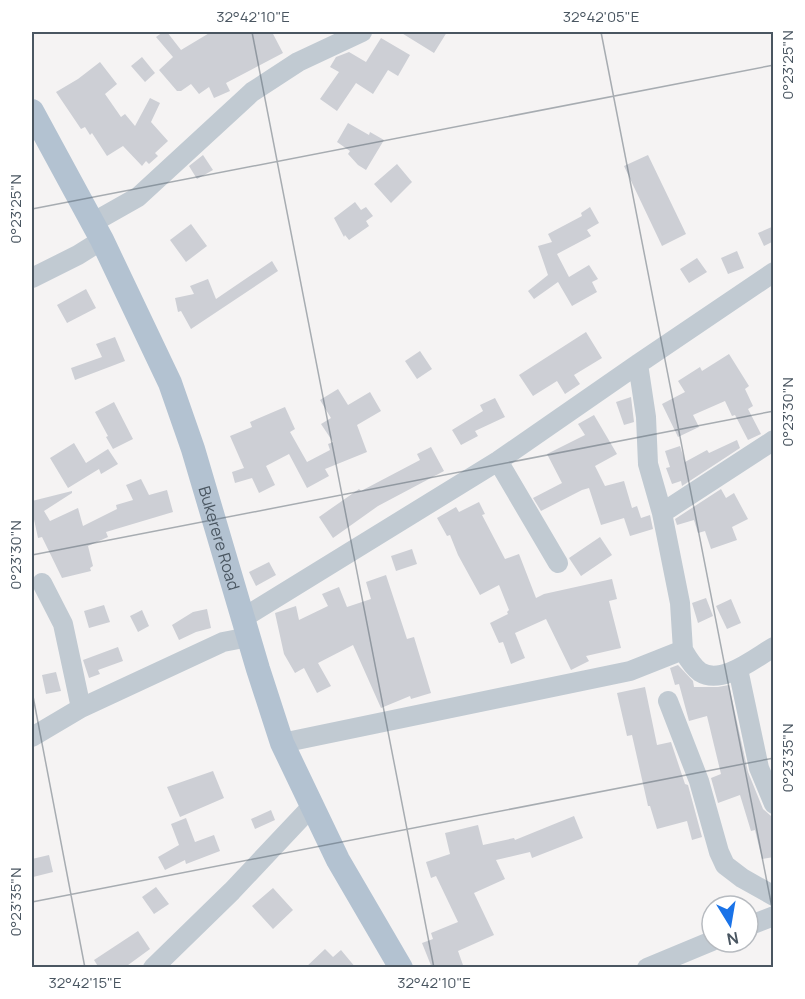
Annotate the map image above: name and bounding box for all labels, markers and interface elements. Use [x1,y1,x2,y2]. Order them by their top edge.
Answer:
text: 32°42'10"E [216,6,290,27]
text: 32°42'05"E [563,6,639,27]
text: 0°23'25"N [777,30,798,100]
text: 0°23'25"N [5,174,26,244]
text: 0°23'30"N [777,377,798,447]
street label: Bukerere Road [194,483,245,593]
text: 0°23'30"N [5,520,26,590]
text: 0°23'35"N [777,723,798,793]
text: 0°23'35"N [5,867,26,937]
north arrow [700,894,760,954]
text: N [725,927,741,951]
text: 32°42'15"E [48,972,122,993]
text: 32°42'10"E [397,972,471,993]

